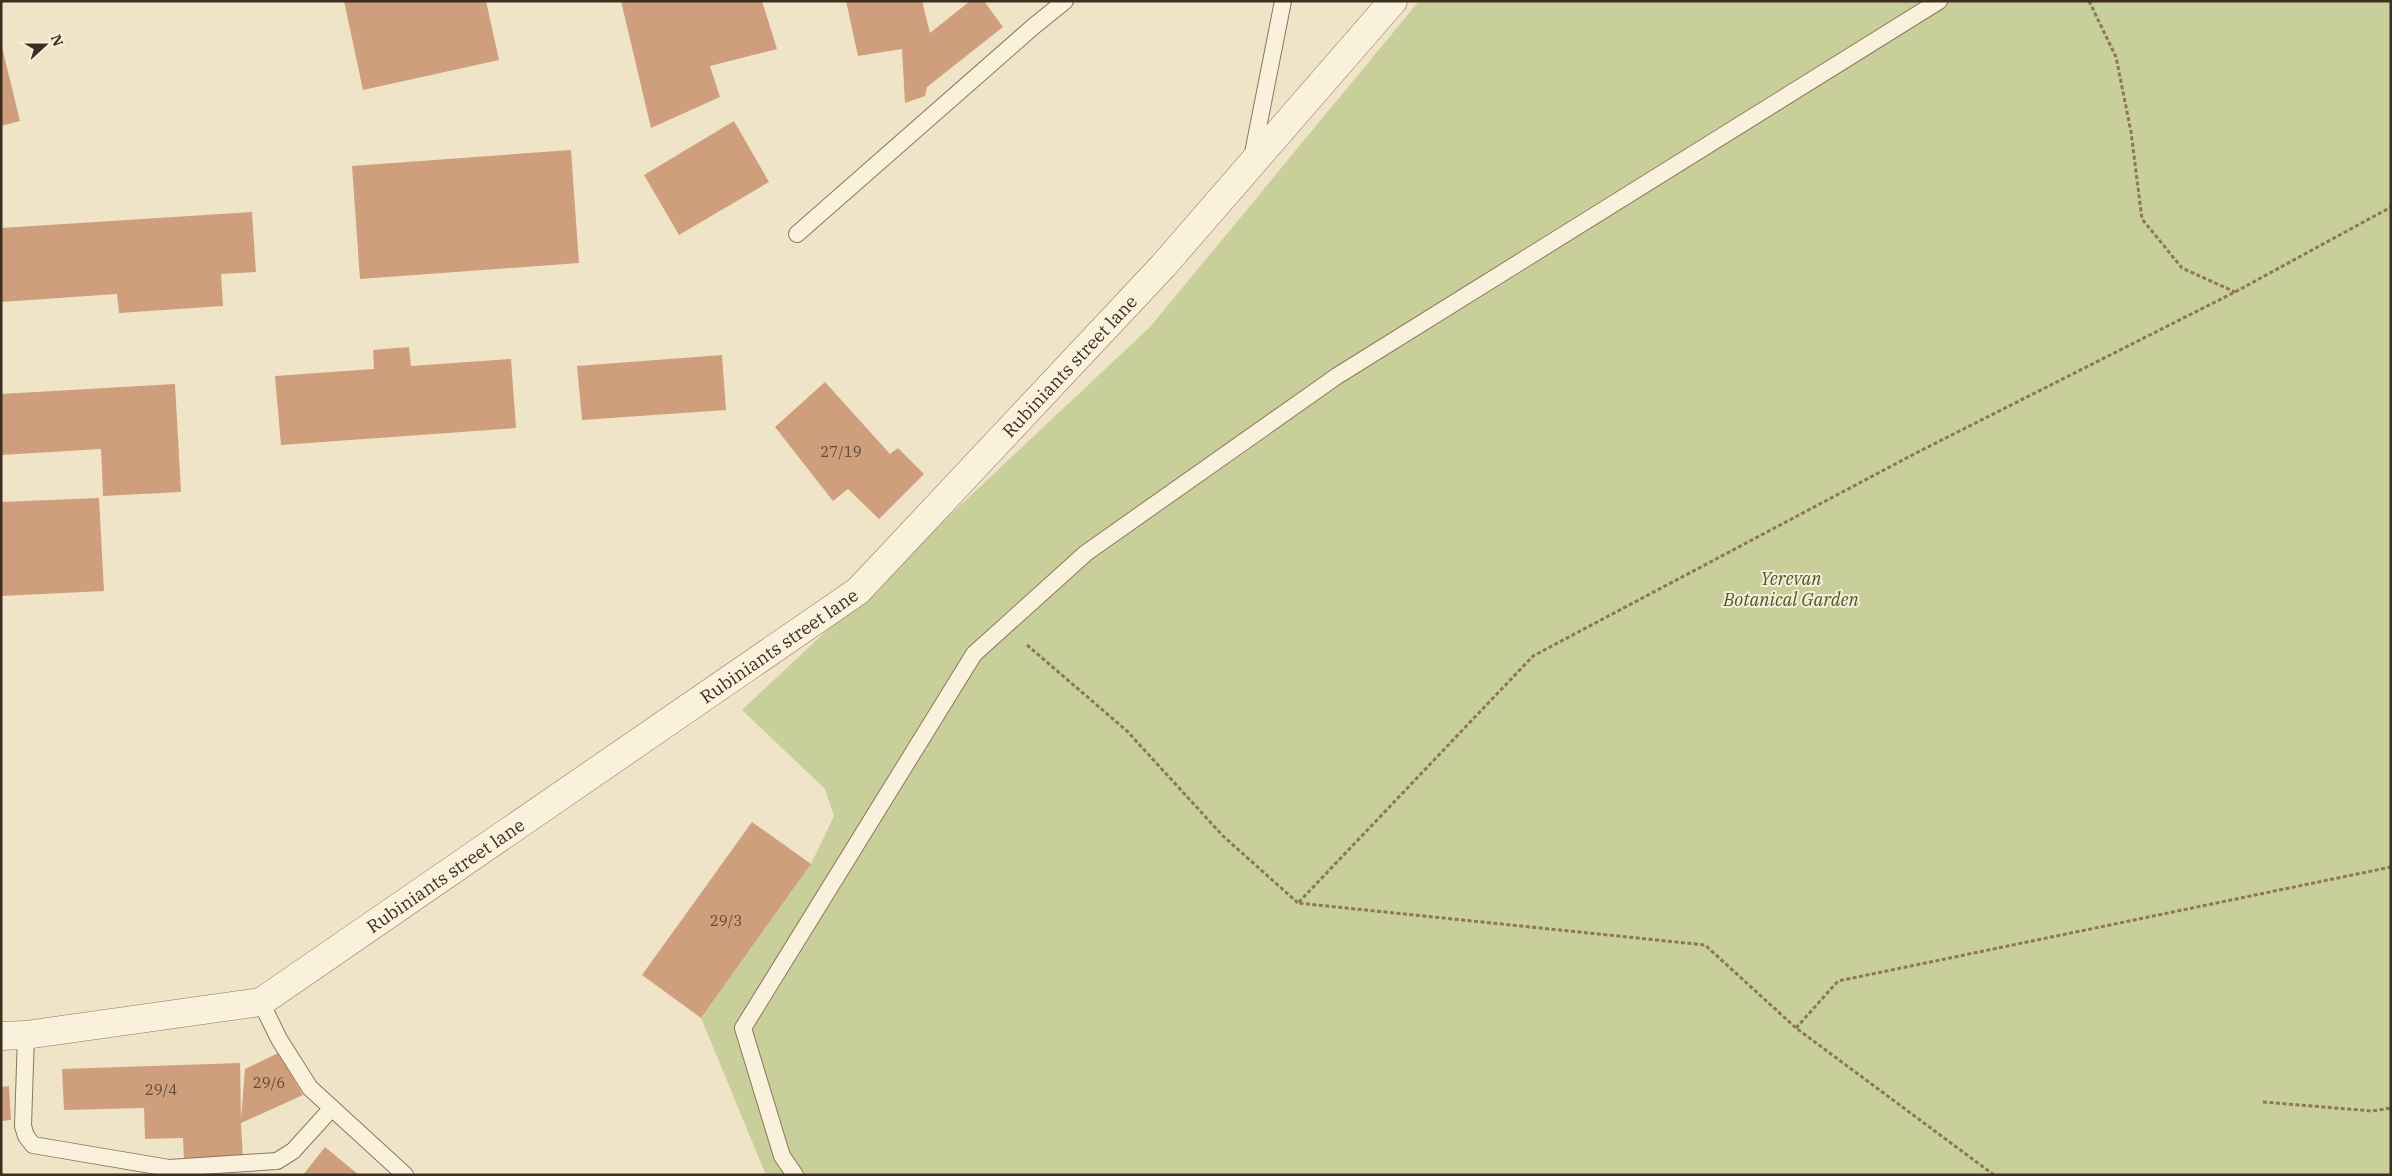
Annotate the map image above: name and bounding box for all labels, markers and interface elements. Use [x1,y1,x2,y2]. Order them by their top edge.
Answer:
north arrow [20,20,70,70]
text: N [47,32,68,49]
street label: Rubiniants street lane [997,290,1142,442]
house number: 27/19 [820,442,862,461]
park label: Yerevan Botanical Garden [1722,567,1860,611]
street label: Rubiniants street lane [695,583,862,708]
street label: Rubiniants street lane [362,813,529,938]
house number: 29/3 [710,911,742,930]
house number: 29/6 [253,1073,285,1092]
house number: 29/4 [145,1080,177,1099]

